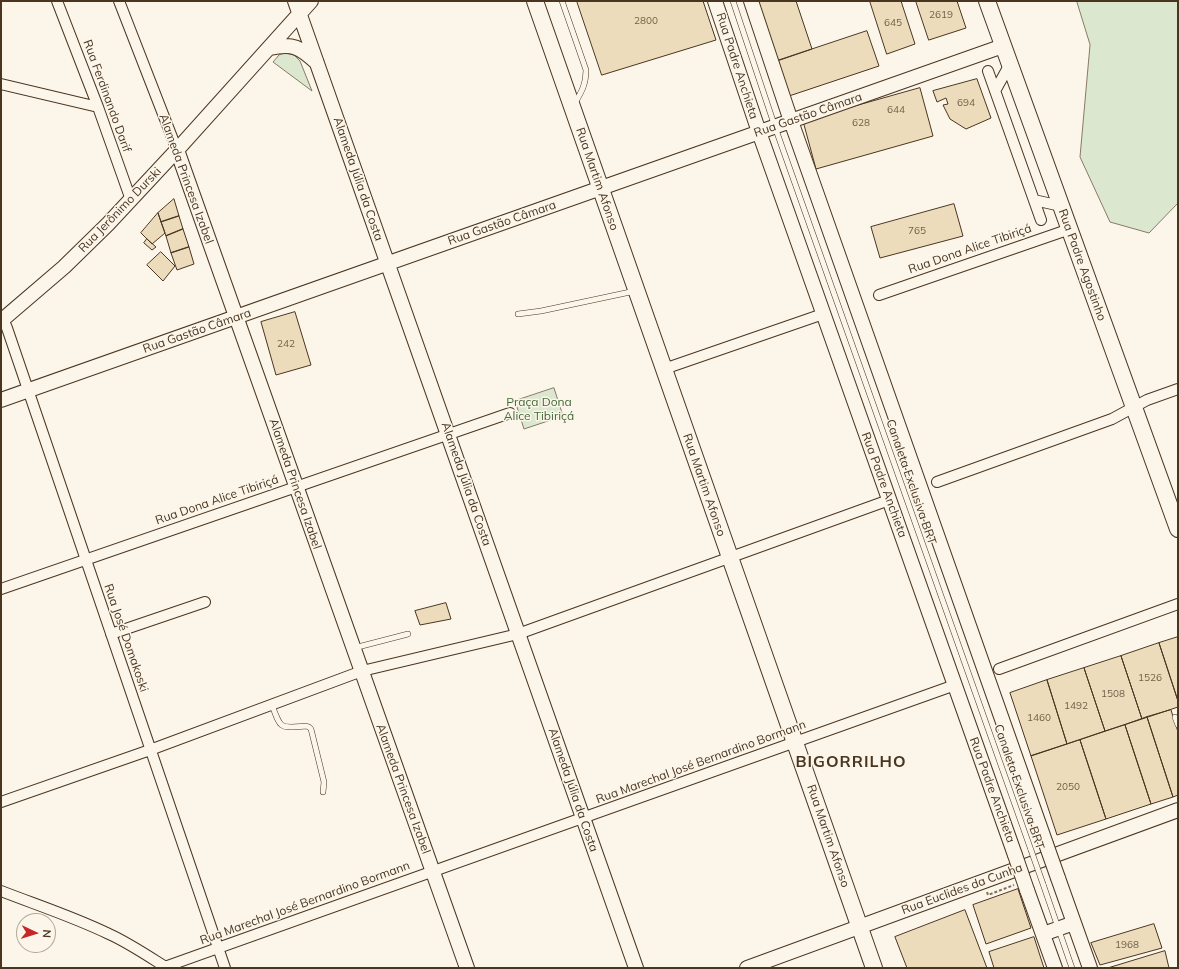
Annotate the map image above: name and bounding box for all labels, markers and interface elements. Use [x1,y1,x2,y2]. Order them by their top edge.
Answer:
house number: 2619 [929,9,953,21]
street label: Rua Padre Anchieta [713,11,761,121]
house number: 2800 [634,15,658,27]
house number: 645 [884,17,902,29]
street label: Rua Ferdinando Darif [80,38,134,154]
street label: Rua Gastão Câmara [752,90,864,140]
house number: 694 [957,97,975,109]
house number: 644 [887,104,905,116]
street label: Alameda Princesa Izabel [156,112,216,246]
street label: Alameda Júlia da Costa [330,115,386,243]
house number: 628 [852,117,870,129]
street label: Rua Martim Afonso [573,126,621,232]
street label: Rua Jerônimo Durski [76,164,164,256]
street label: Rua Gastão Câmara [446,198,558,248]
street label: Rua Padre Agostinho [1055,207,1109,323]
street label: Rua Dona Alice Tibiriçá [907,221,1033,277]
house number: 765 [908,225,926,237]
street label: Rua Gastão Câmara [141,306,253,356]
house number: 242 [277,338,295,350]
park label: Praça Dona Alice Tibiriçá [504,395,574,423]
street label: Alameda Princesa Izabel [266,417,324,551]
street label: Canaleta Exclusiva BRT [883,418,939,546]
street label: Alameda Júlia da Costa [438,420,494,548]
street label: Rua Padre Anchieta [858,430,910,540]
street label: Rua Martim Afonso [680,432,728,538]
street label: Rua Dona Alice Tibiriçá [154,472,280,528]
street label: Rua José Domakoski [101,582,151,694]
house number: 1526 [1138,672,1162,684]
house number: 1508 [1101,688,1125,700]
house number: 1492 [1064,700,1088,712]
house number: 1460 [1027,712,1051,724]
street label: Rua Marechal José Bernardino Bormann [594,717,808,807]
street label: Alameda Princesa Izabel [373,722,433,856]
street label: Canaleta Exclusiva BRT [991,723,1047,851]
street label: Alameda Júlia da Costa [545,726,601,854]
street label: Rua Padre Anchieta [966,735,1018,845]
district label: BIGORRILHO [796,752,906,772]
house number: 2050 [1056,781,1080,793]
street label: Rua Martim Afonso [804,783,852,889]
street label: Rua Marechal José Bernardino Bormann [198,858,412,948]
street label: Rua Euclides da Cunha [899,860,1025,918]
north arrow [16,913,56,953]
text: N [40,929,54,938]
house number: 1968 [1115,939,1139,951]

